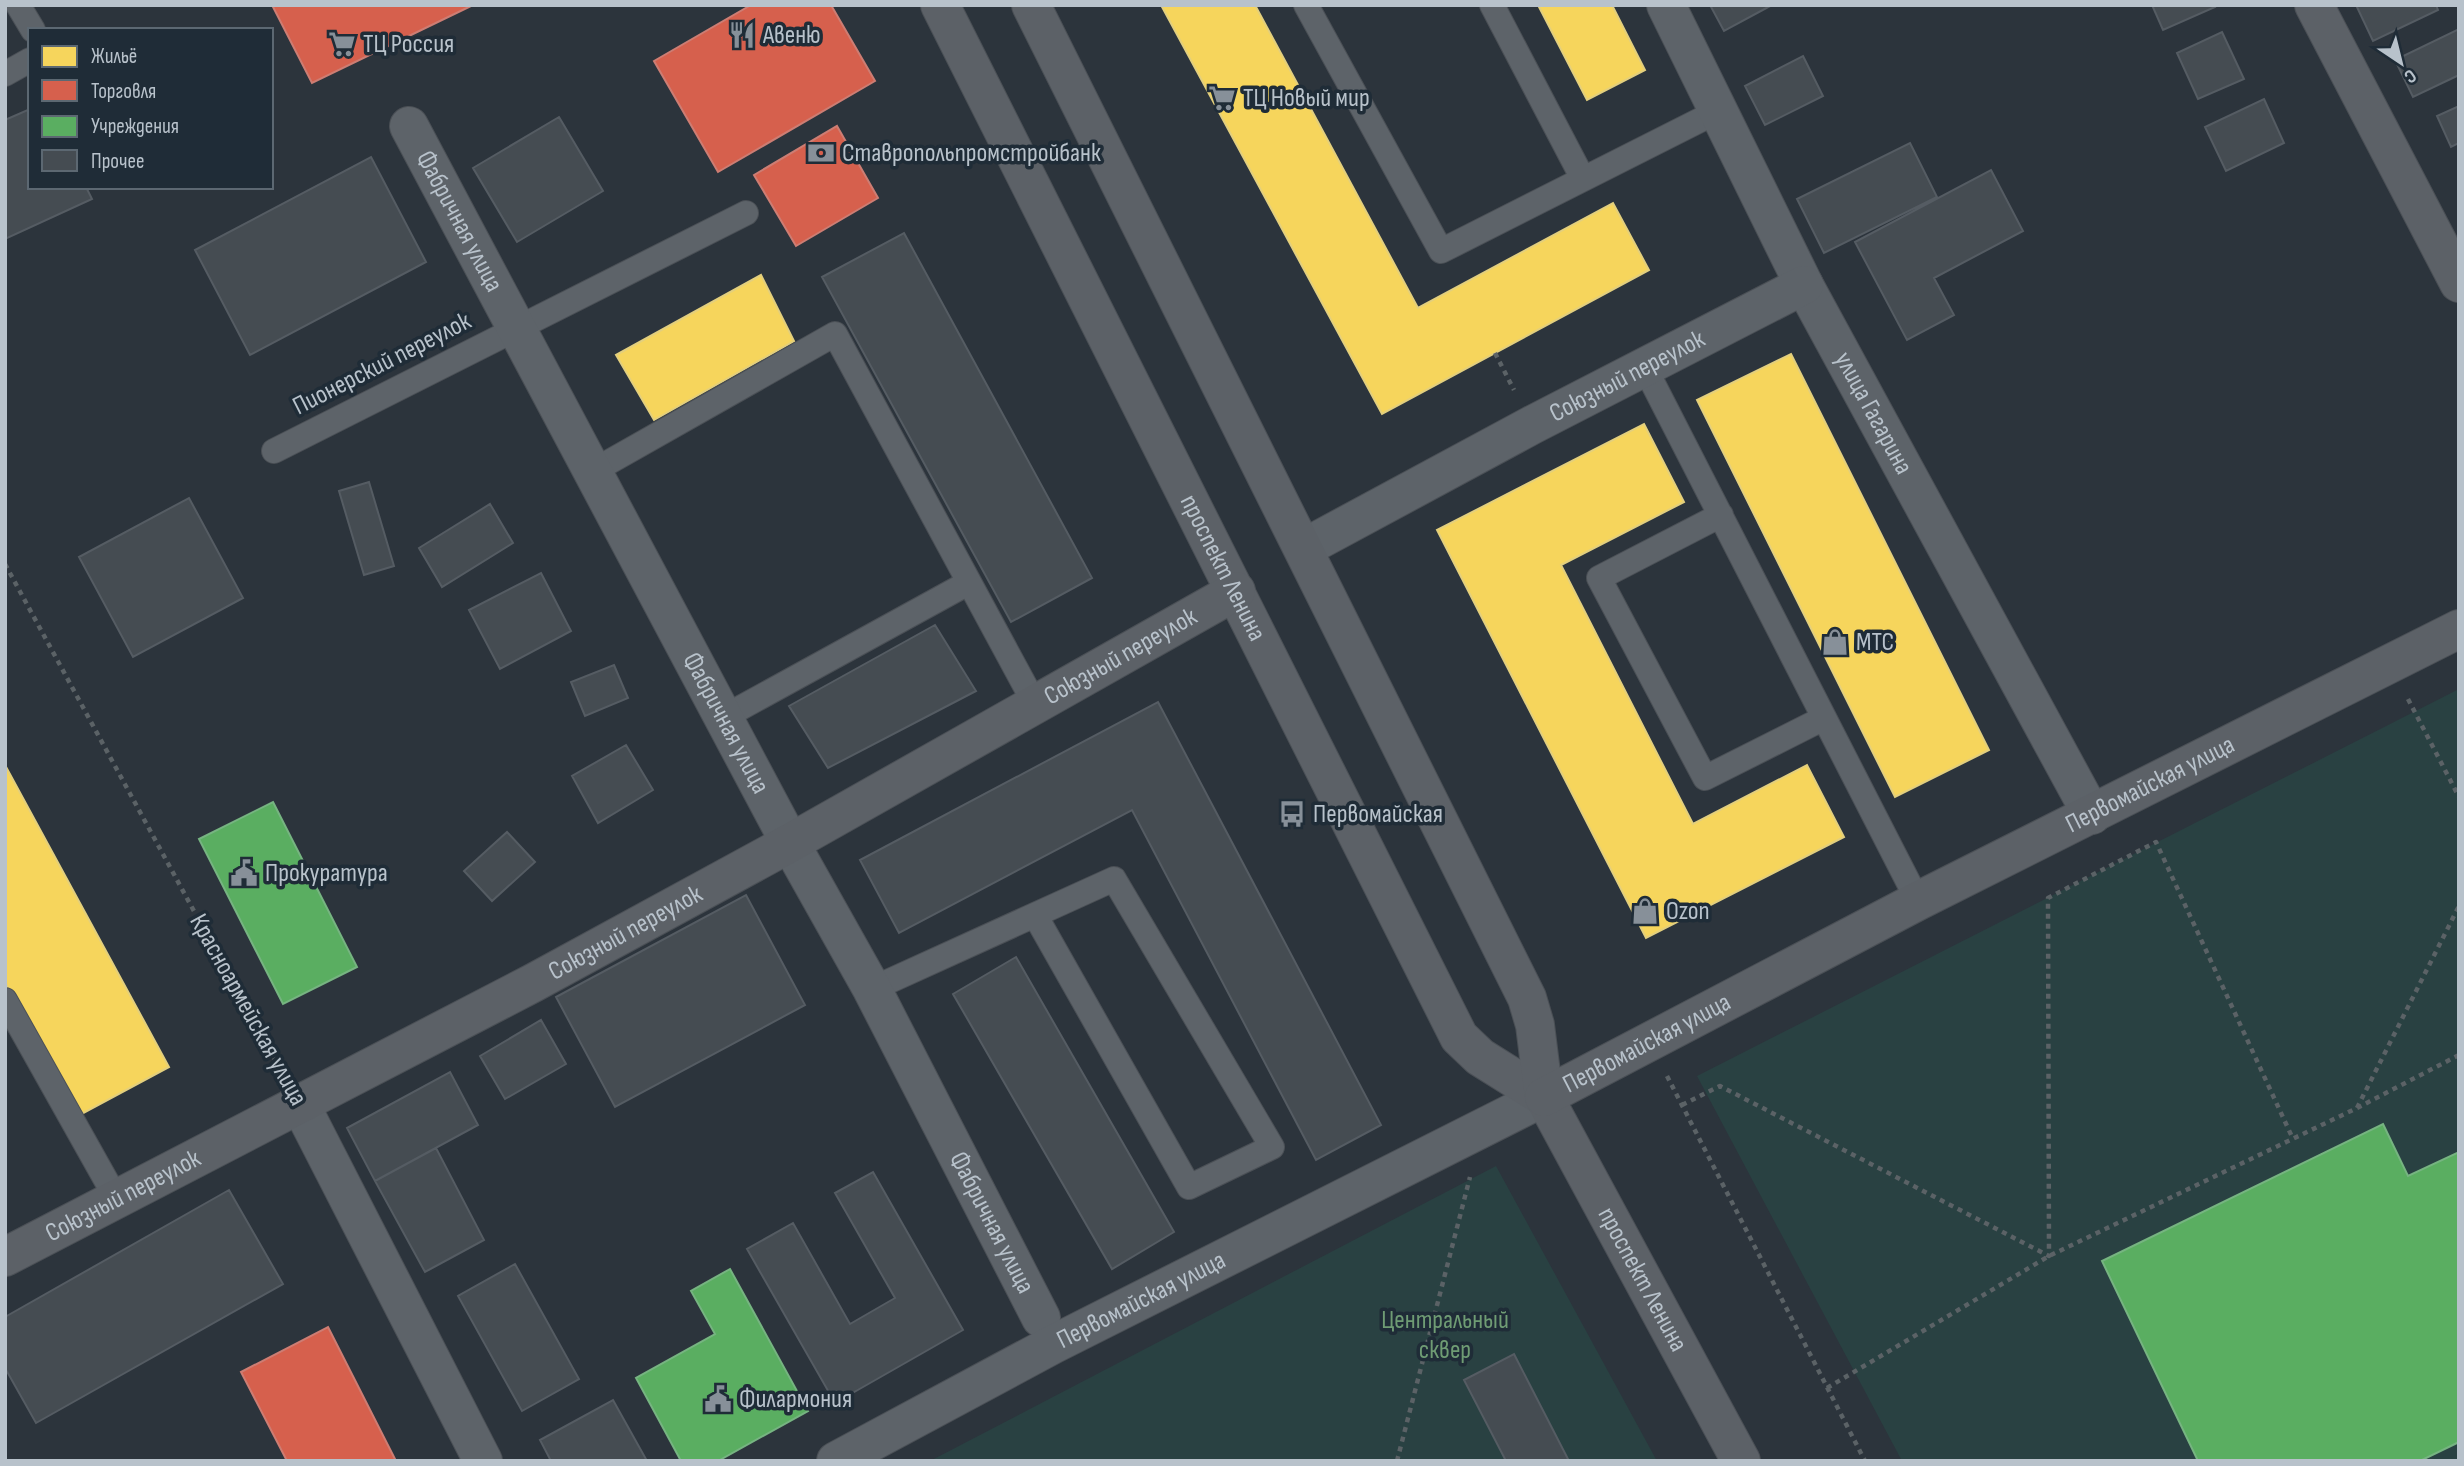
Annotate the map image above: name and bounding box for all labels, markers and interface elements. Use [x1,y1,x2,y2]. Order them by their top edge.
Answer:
restaurant icon: Авеню [727,20,757,50]
place label: Авеню [762,20,821,51]
legend [28,28,273,189]
north arrow [2366,28,2436,98]
supermarket icon: ТЦ Россия [327,29,357,59]
place label: ТЦ Россия [363,29,454,60]
text: Жильё [91,44,137,69]
text: С [2399,63,2420,88]
text: Торговля [91,79,156,104]
supermarket icon: ТЦ Новый мир [1207,83,1237,113]
place label: ТЦ Новый мир [1243,83,1370,114]
text: Учреждения [91,114,179,139]
bank icon: Ставропольпромстройбанк [806,138,836,168]
place label: Ставропольпромстройбанк [842,138,1101,169]
street label: Фабричная улица [410,146,510,297]
text: Прочее [91,149,144,174]
street label: Пионерский переулок [288,306,476,422]
street label: Союзный переулок [1544,323,1710,429]
street label: улица Гагарина [1828,347,1919,480]
street label: проспект Ленина [1173,490,1273,646]
street label: Союзный переулок [1039,601,1202,712]
shop icon: МТС [1820,627,1850,657]
place label: МТС [1856,627,1894,658]
street label: Фабричная улица [676,647,776,799]
street label: Первомайская улица [2061,729,2240,840]
bus stop icon: Первомайская [1277,799,1307,829]
place label: Первомайская [1313,799,1443,830]
public building icon: Прокуратура [229,858,259,888]
place label: Прокуратура [265,858,388,889]
street label: Союзный переулок [543,878,708,987]
shop icon: Ozon [1630,896,1660,926]
place label: Ozon [1666,896,1710,927]
street label: Красноармейская улица [183,909,313,1111]
street label: Первомайская улица [1558,987,1736,1100]
street label: Союзный переулок [40,1143,206,1249]
street label: Фабричная улица [943,1146,1041,1299]
street label: проспект Ленина [1591,1202,1694,1357]
street label: Первомайская улица [1052,1245,1231,1356]
park label: Центральный сквер [1381,1305,1509,1366]
public building icon: Филармония [703,1384,733,1414]
place label: Филармония [739,1384,852,1415]

